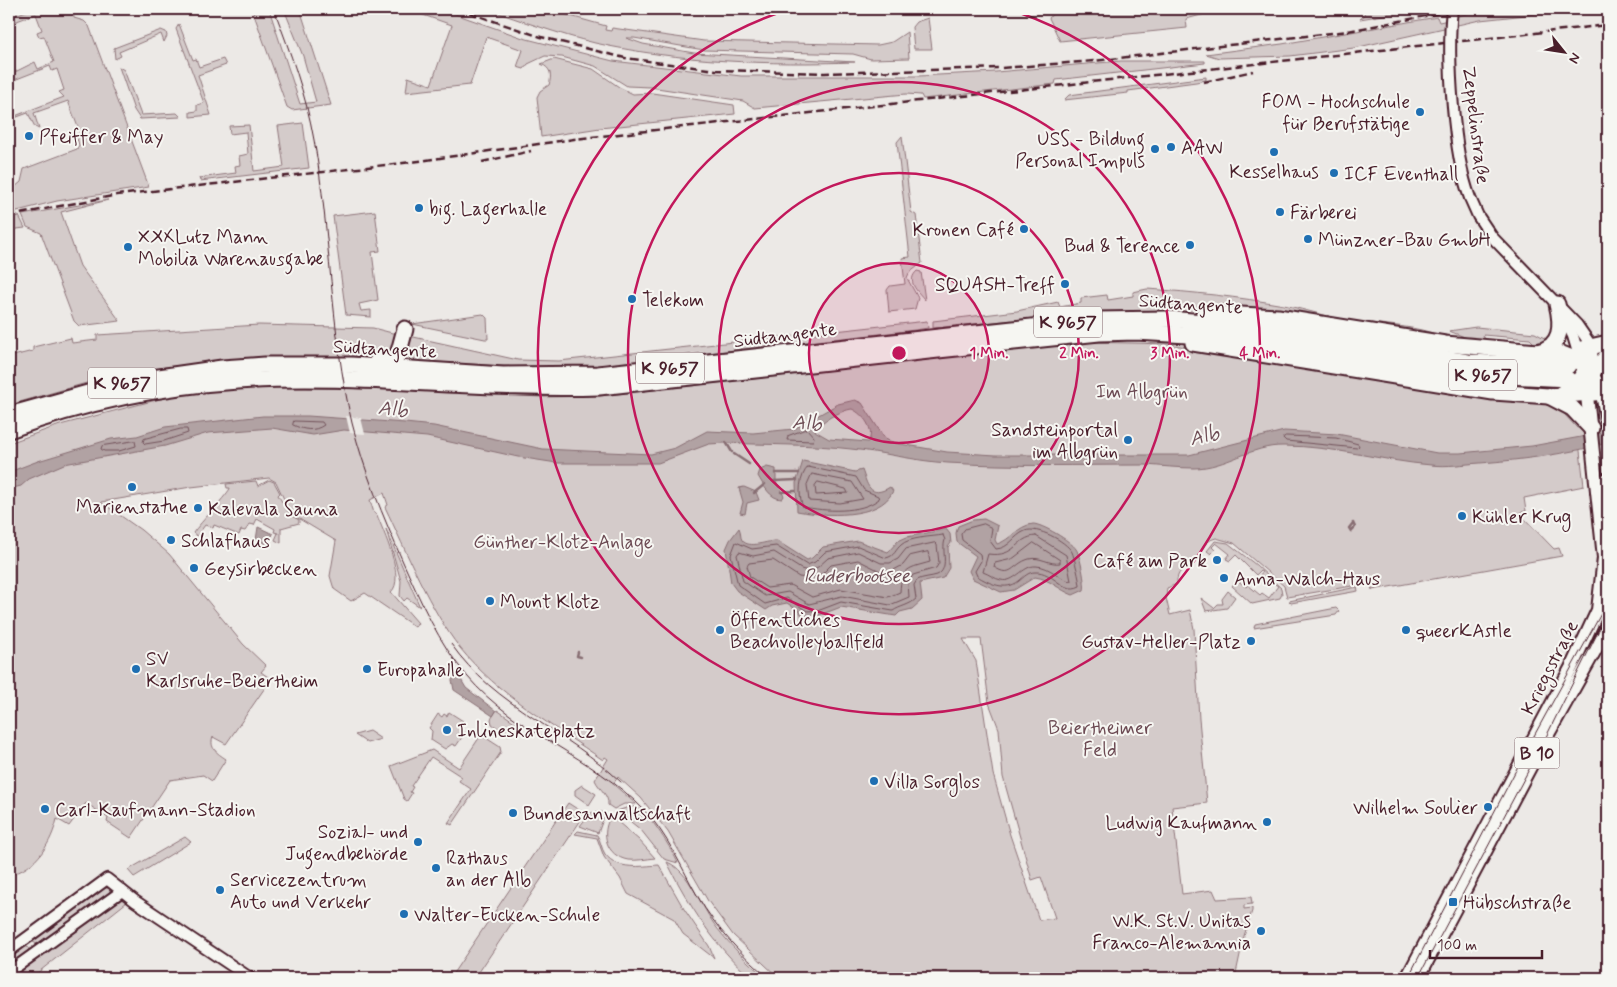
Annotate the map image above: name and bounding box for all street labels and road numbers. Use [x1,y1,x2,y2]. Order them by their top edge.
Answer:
street label: Zeppelinstraße [1456,65,1495,186]
street label: Südtangente [1138,288,1244,322]
road number: K 9657 [1034,306,1102,338]
street label: Südtangente [732,317,839,355]
street label: Südtangente [332,334,438,366]
road number: K 9657 [636,352,704,383]
road number: K 9657 [1449,360,1517,390]
road number: K 9657 [88,368,156,398]
street label: Kriegsstraße [1516,616,1587,720]
road number: B 10 [1514,738,1560,768]

